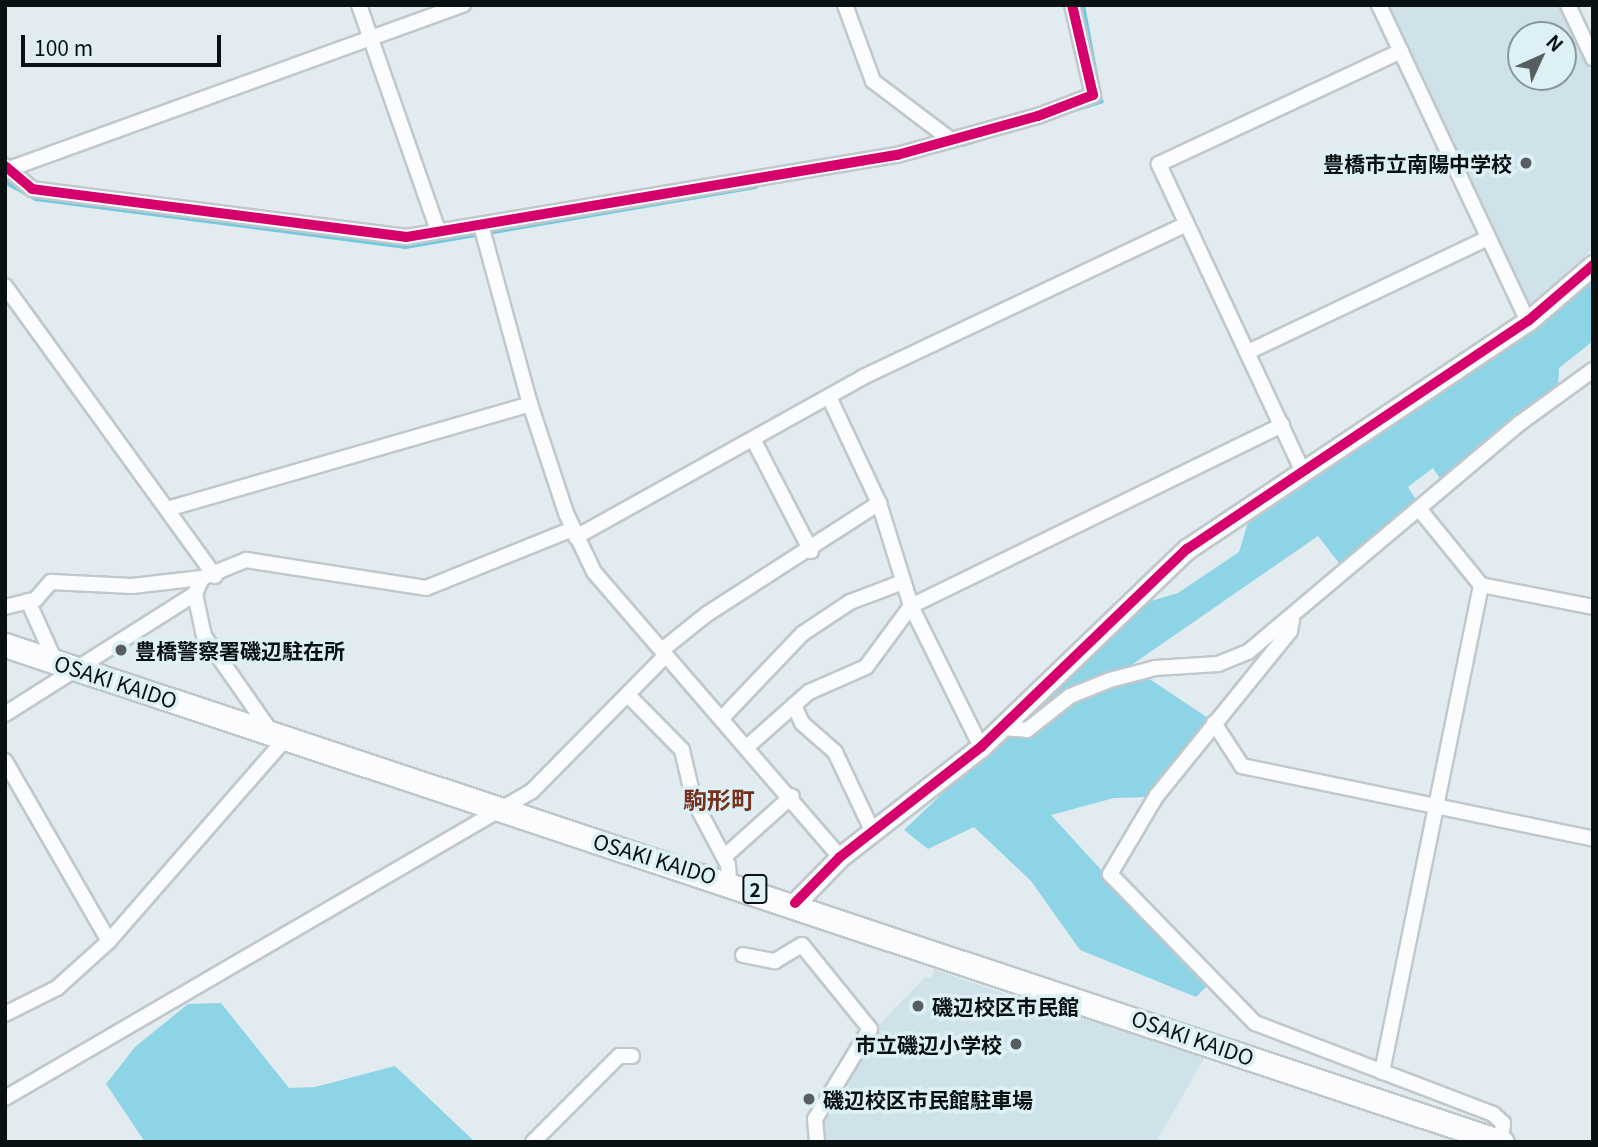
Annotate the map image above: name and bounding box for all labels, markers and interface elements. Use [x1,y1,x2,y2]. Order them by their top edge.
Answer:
scale bar [24,21,224,65]
north arrow [1507,21,1577,91]
text: N [1541,28,1570,57]
text: 100 m [34,32,93,62]
place label: 豊橋市立南陽中学校 [1323,150,1512,176]
marker: 豊橋市立南陽中学校 [1518,155,1534,171]
place label: 豊橋警察署磯辺駐在所 [135,637,345,663]
marker: 豊橋警察署磯辺駐在所 [113,642,129,658]
street label: OSAKI KAIDO [51,649,181,713]
district label: 駒形町 [683,785,755,813]
street label: OSAKI KAIDO [590,827,720,889]
road number: 2 [741,874,769,904]
place label: 磯辺校区市民館 [932,993,1079,1019]
marker: 磯辺校区市民館 [910,998,926,1014]
street label: OSAKI KAIDO [1129,1004,1257,1070]
place label: 市立磯辺小学校 [855,1031,1002,1057]
marker: 市立磯辺小学校 [1008,1036,1024,1052]
place label: 磯辺校区市民館駐車場 [823,1086,1033,1112]
marker: 磯辺校区市民館駐車場 [801,1091,817,1107]

